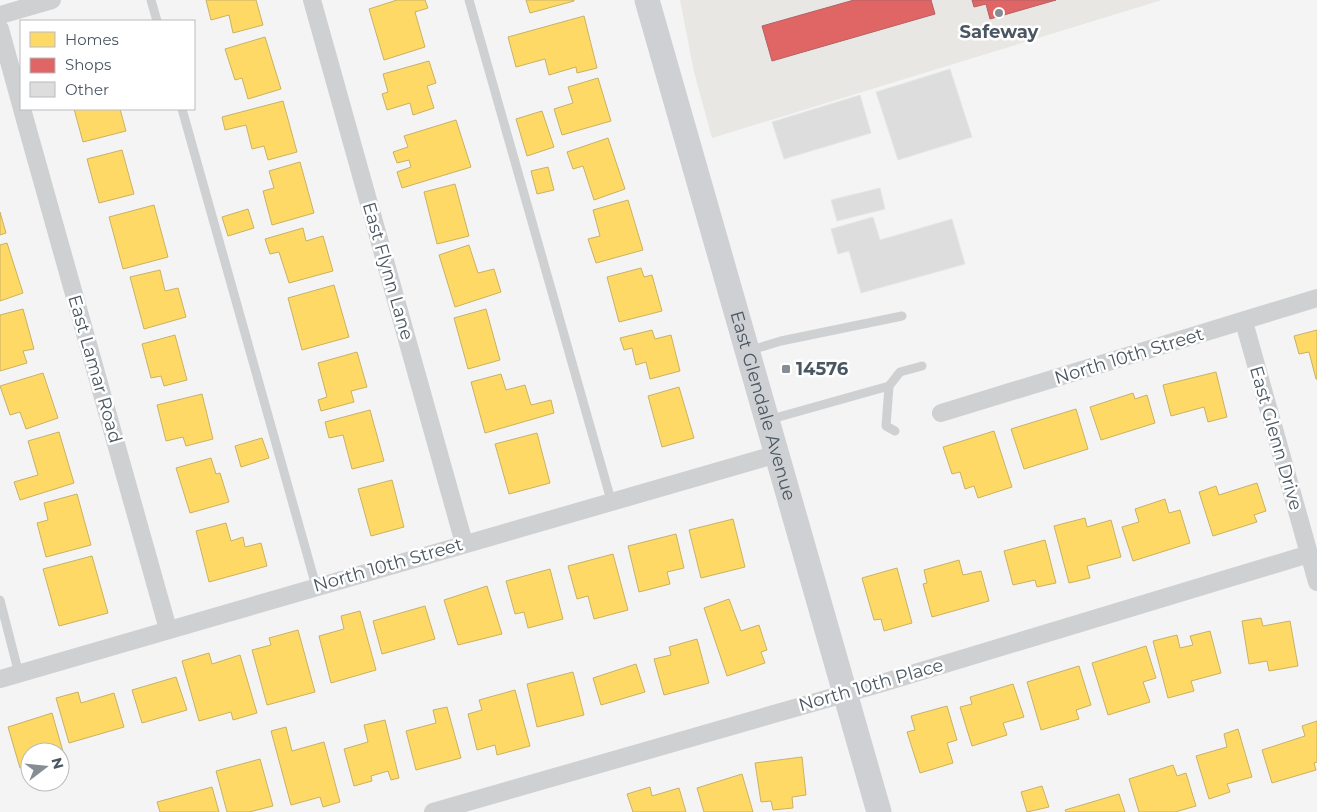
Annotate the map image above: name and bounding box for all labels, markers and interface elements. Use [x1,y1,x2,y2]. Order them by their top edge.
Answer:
marker: Safeway [993,7,1005,19]
legend [20,20,195,110]
place label: Safeway [960,21,1039,43]
text: Homes [65,30,119,49]
text: Shops [65,55,111,74]
text: Other [65,80,109,99]
street label: East Flynn Lane [358,199,418,343]
street label: East Lamar Road [63,292,127,446]
street label: East Glendale Avenue [725,308,801,503]
street label: North 10th Street [1052,323,1206,389]
place label: 14576 [796,358,849,380]
marker: 14576 [780,363,792,375]
street label: East Glenn Drive [1245,363,1307,513]
street label: North 10th Street [311,533,465,597]
street label: North 10th Place [796,654,946,716]
north arrow [20,742,70,792]
text: N [47,755,68,771]

